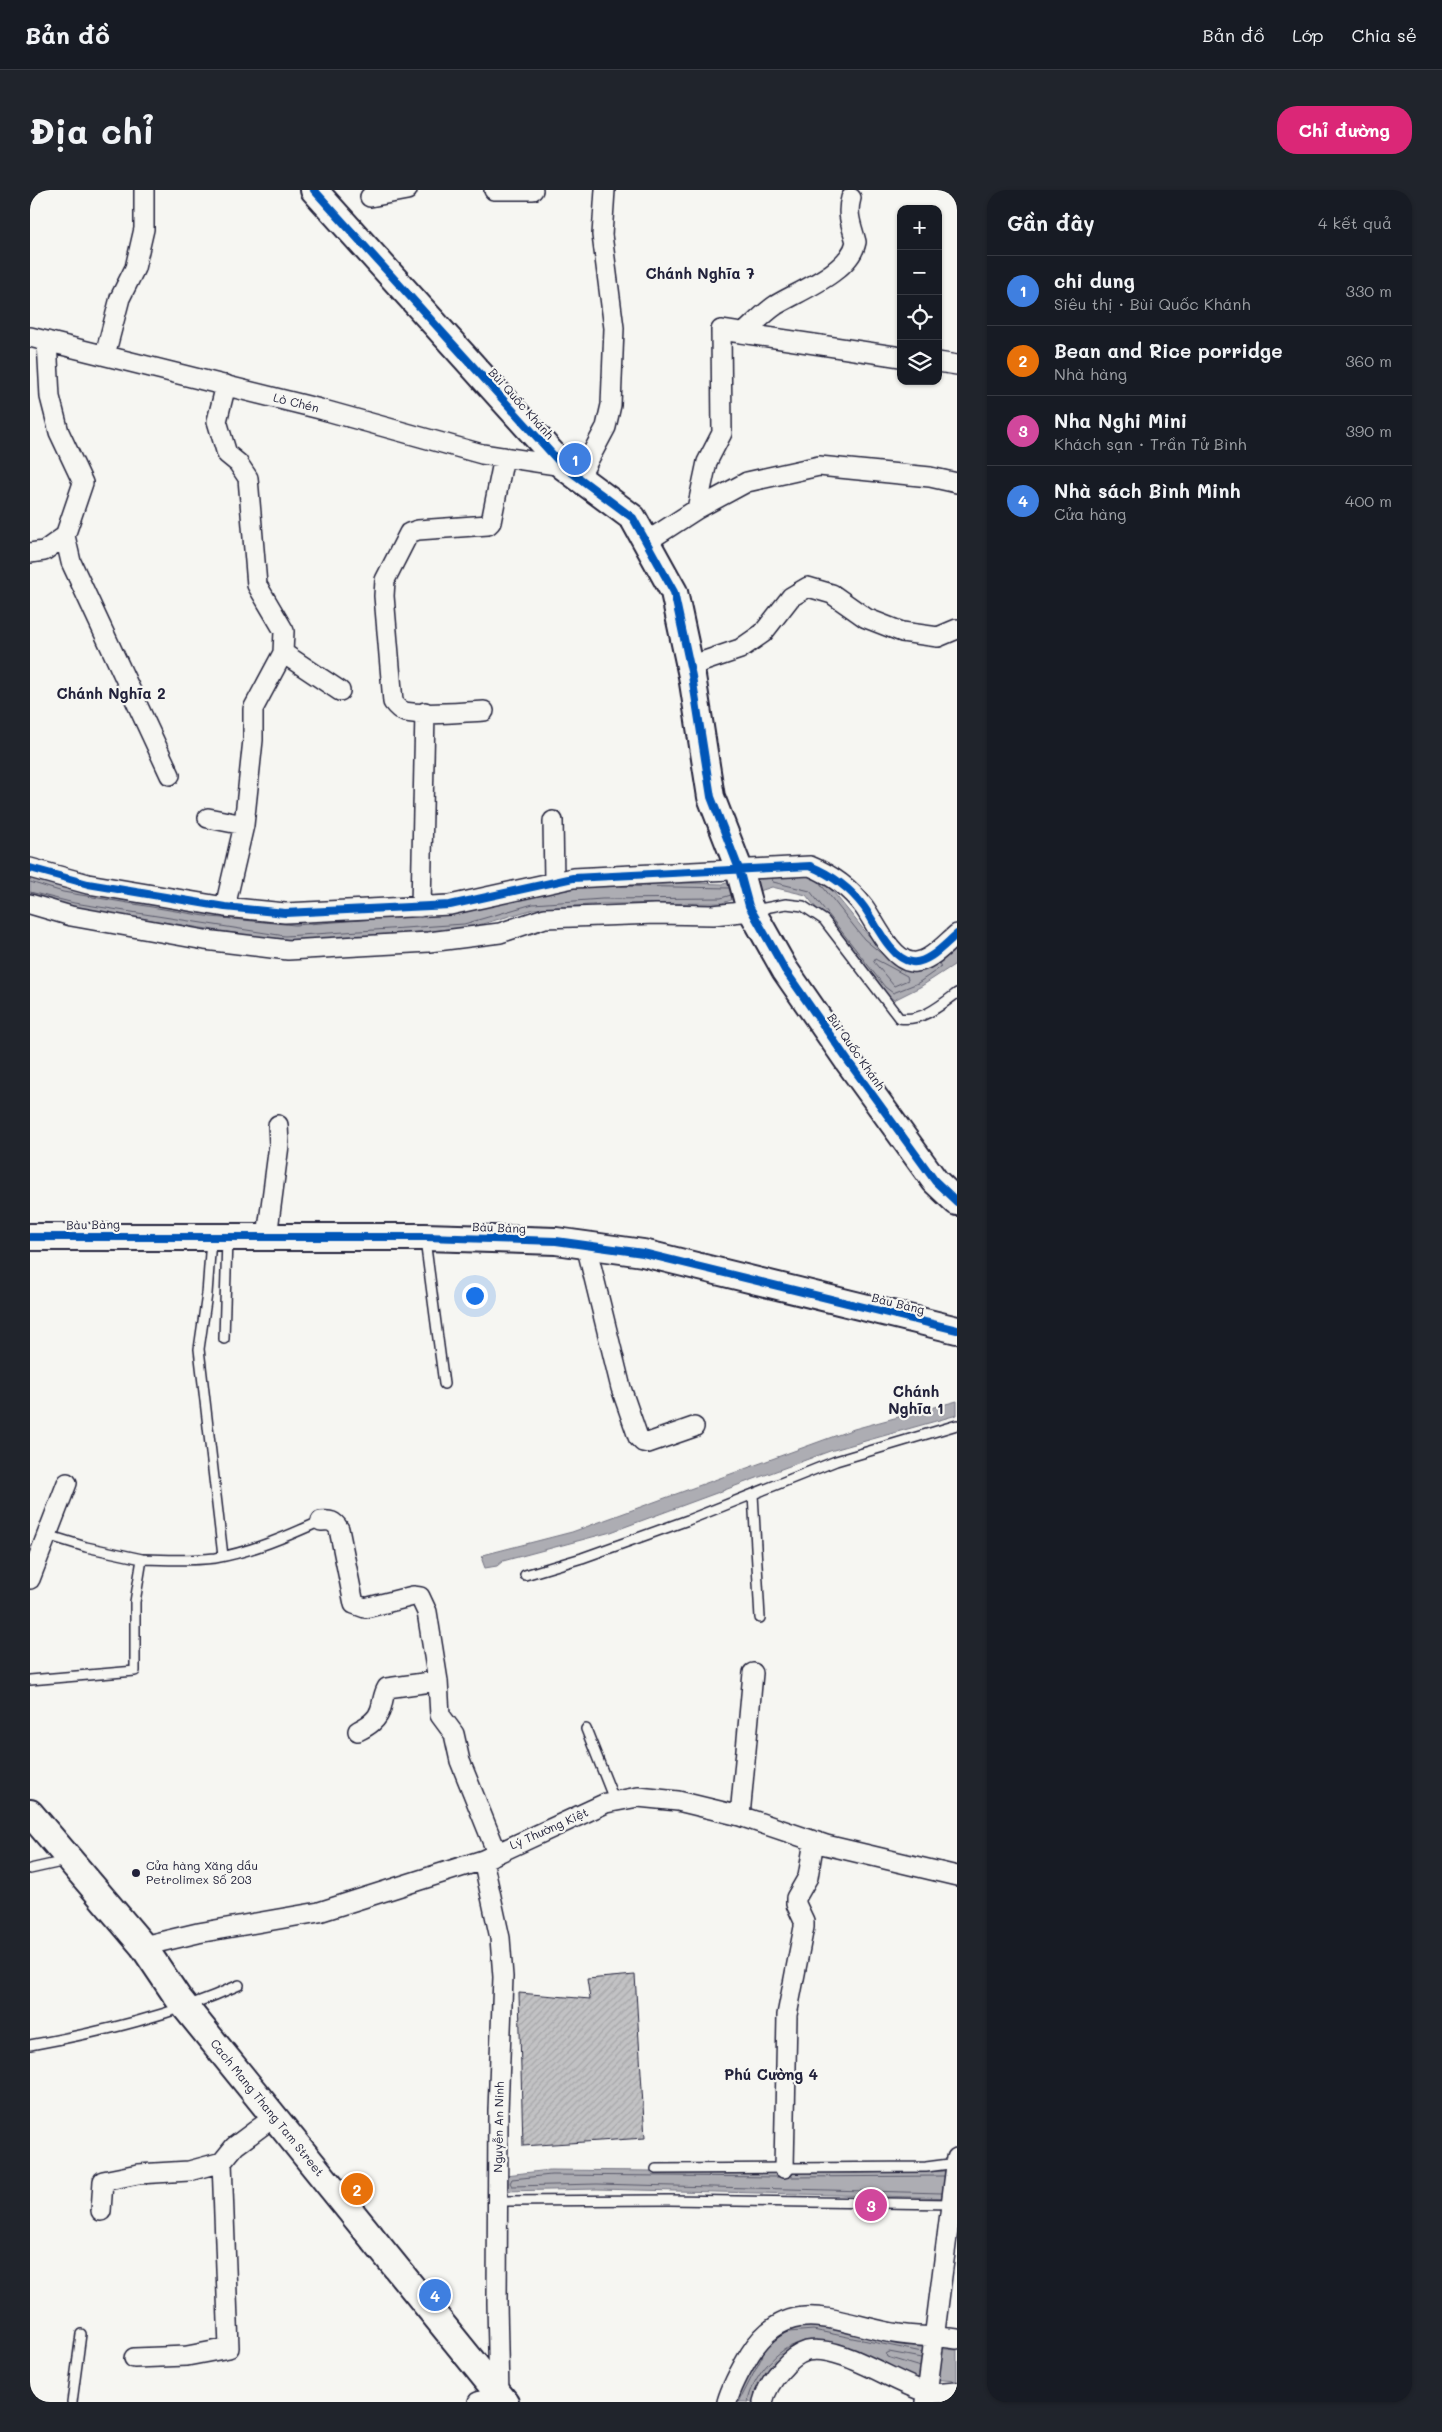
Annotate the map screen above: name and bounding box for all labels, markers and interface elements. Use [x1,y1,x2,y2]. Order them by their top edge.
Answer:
text: Bản đồ [25,19,110,50]
text: Bản đồ [1203,23,1264,47]
text: Lớp [1292,23,1324,47]
text: Chia sẻ [1352,23,1417,47]
button: Chỉ đường [1277,106,1412,154]
text: Địa chỉ [30,107,155,153]
map controls [897,205,942,385]
button: + [897,205,942,250]
text: Gần đây [1007,209,1095,236]
text: 4 kết quả [1318,212,1392,233]
button: − [897,250,942,295]
district label: Chánh Nghĩa 7 [645,263,755,283]
text: chi dung [1054,268,1135,293]
text: 1 [1019,280,1027,301]
text: 330 m [1346,280,1392,301]
text: Siêu thị · Bùi Quốc Khánh [1054,293,1250,314]
button: locate [897,295,942,340]
text: Bean and Rice porridge [1054,338,1282,363]
button: layers [897,340,942,385]
text: 2 [1019,350,1027,371]
text: 360 m [1345,350,1392,371]
text: Nhà hàng [1054,363,1127,384]
street label: Bùi Quốc Khánh [486,364,558,442]
street label: Lò Chén [272,389,321,415]
text: Nha Nghi Mini [1054,408,1187,433]
text: 3 [1018,420,1028,441]
text: 390 m [1345,420,1392,441]
text: Khách sạn · Trần Tử Bình [1054,433,1247,454]
pin: 1 [559,440,591,478]
text: Nhà sách Bình Minh [1054,478,1240,503]
text: 4 [1018,490,1028,511]
text: 400 m [1345,490,1392,511]
text: Cửa hàng [1054,503,1126,524]
district label: Chánh Nghĩa 2 [56,683,166,703]
street label: Bùi Quốc Khánh [824,1010,889,1093]
street label: Bàu Bàng [66,1216,120,1232]
street label: Bàu Bàng [472,1218,526,1236]
your location [462,1283,488,1309]
street label: Bàu Bàng [870,1289,926,1317]
district label: Chánh Nghĩa 1 [888,1381,944,1418]
street label: Lý Thường Kiệt [507,1804,591,1853]
place label: Cửa hàng Xăng dầu Petrolimex Số 203 [146,1857,258,1887]
marker: Cửa hàng Xăng dầu Petrolimex Số 203 [130,1867,142,1879]
street label: Cach Mang Thang Tam Street [207,2035,328,2179]
district label: Phú Cường 4 [724,2064,819,2084]
street label: Nguyễn An Ninh [489,2081,507,2173]
pin: 2 [341,2170,373,2208]
pin: 3 [855,2186,887,2224]
pin: 4 [419,2276,451,2314]

